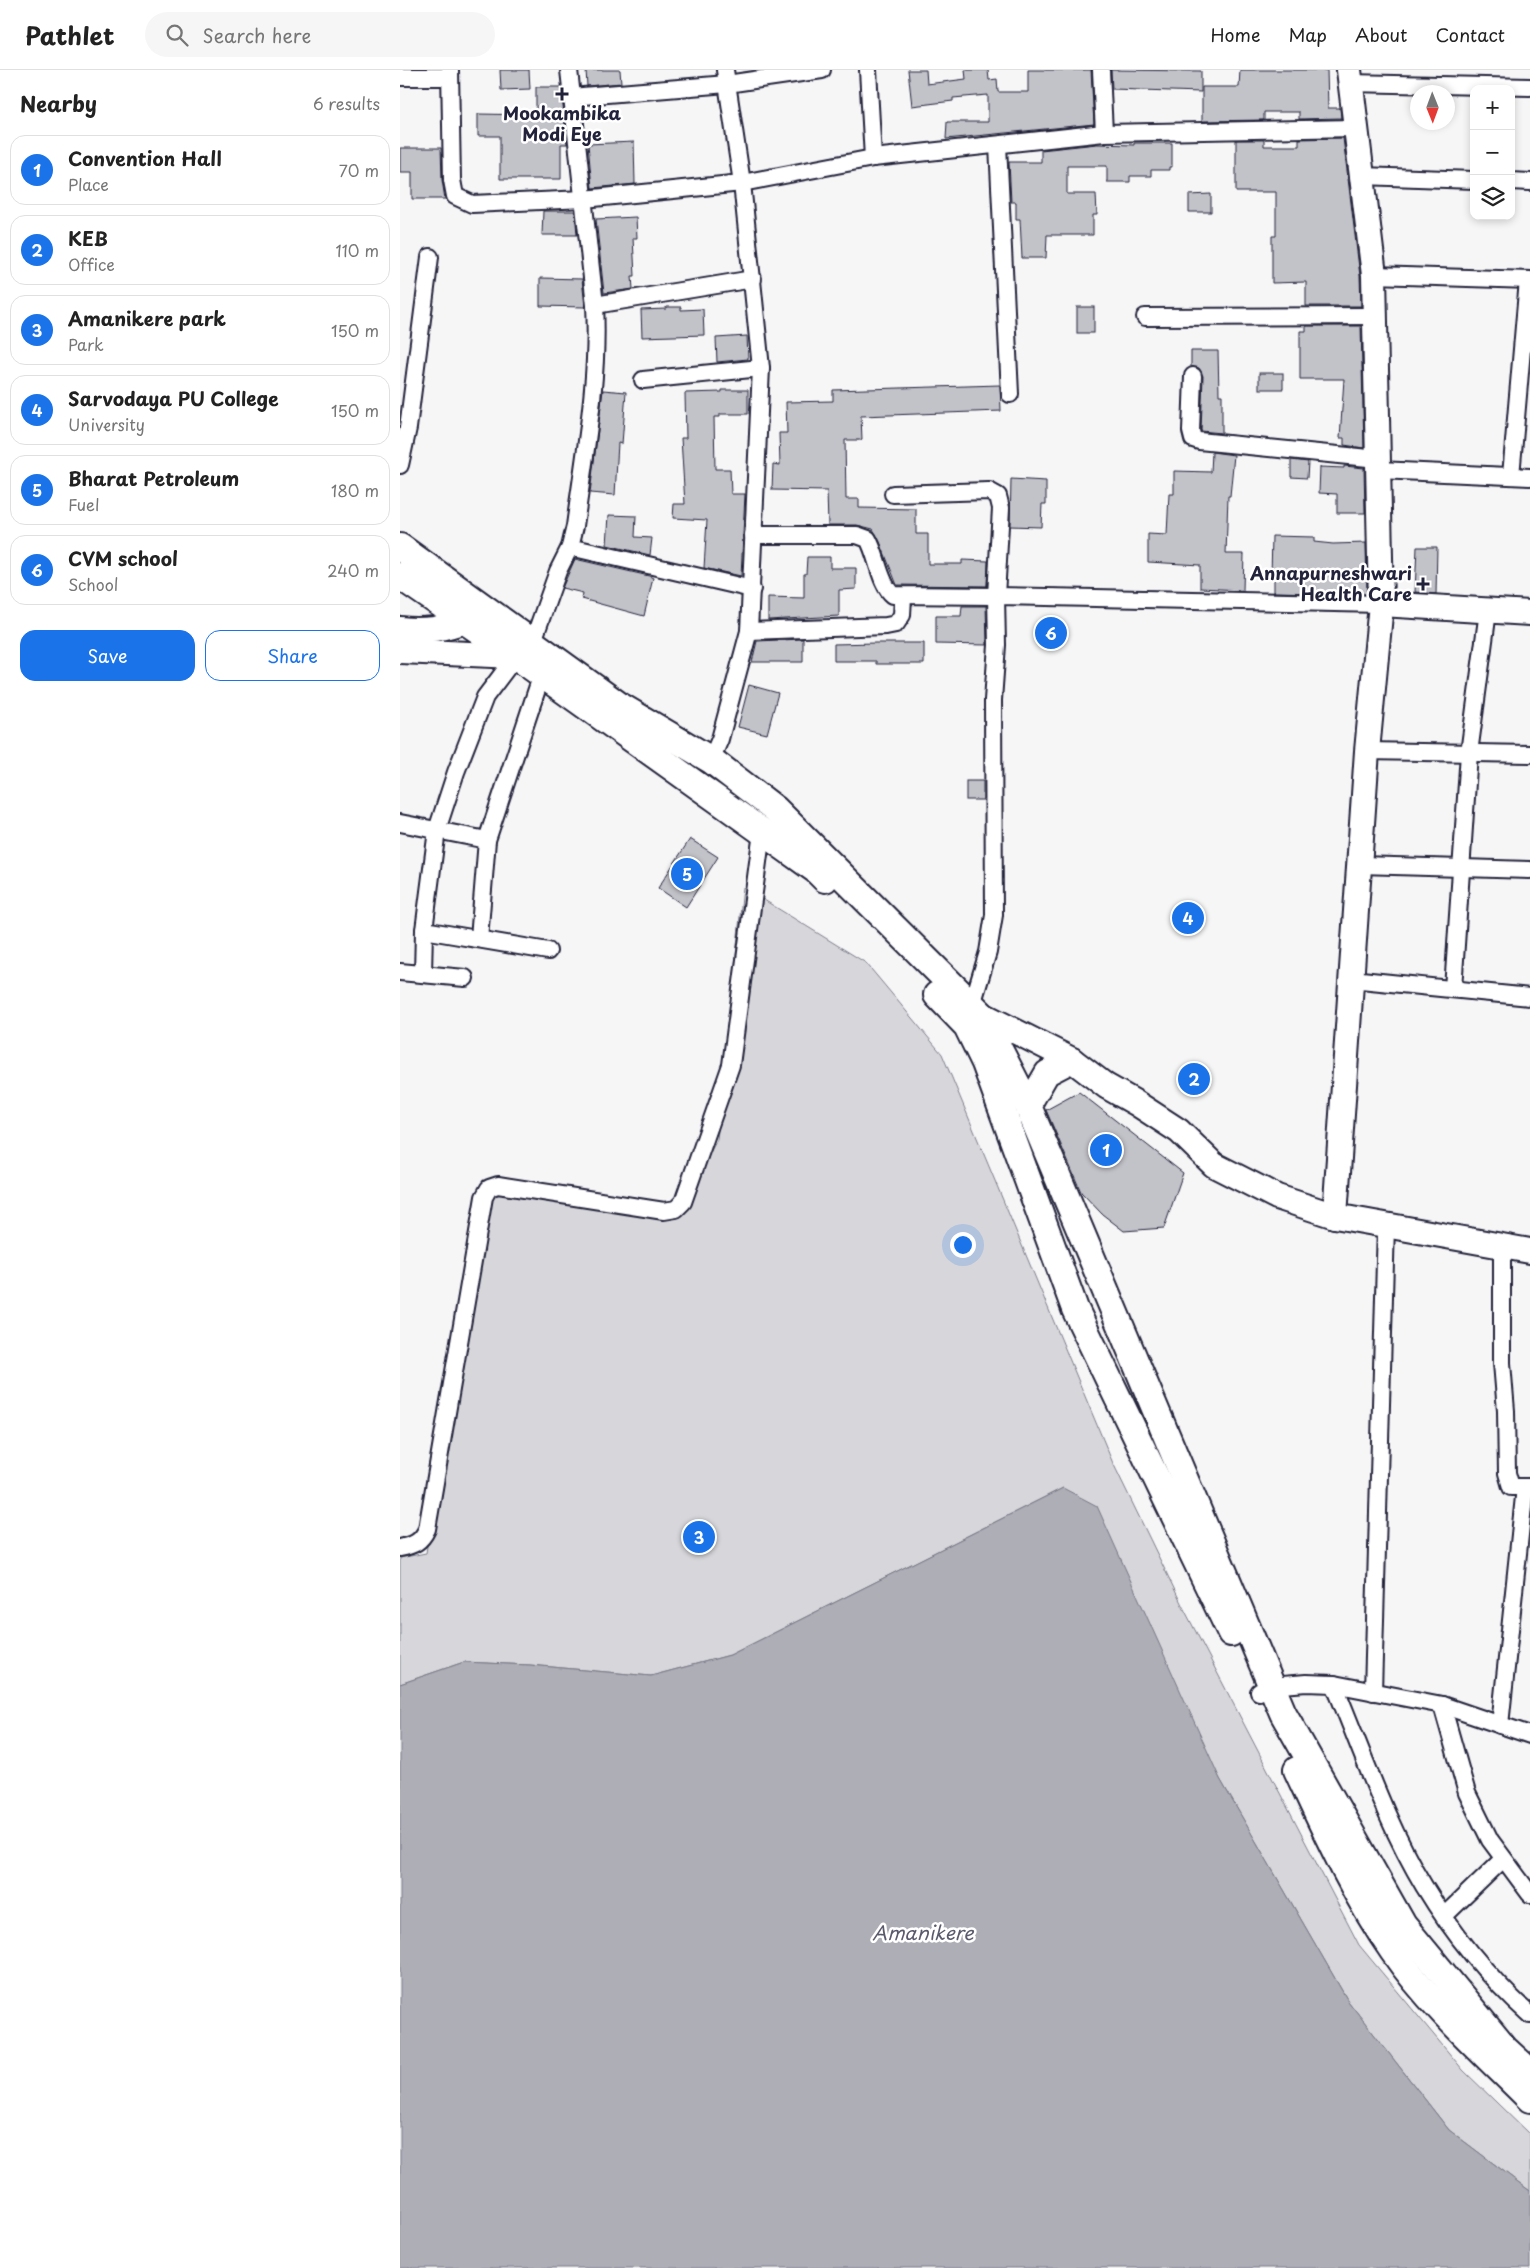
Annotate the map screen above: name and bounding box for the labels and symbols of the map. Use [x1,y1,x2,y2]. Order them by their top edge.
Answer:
north arrow [1410,85,1455,130]
marker: Mookambika Modi Eye [555,87,569,101]
place label: Mookambika Modi Eye [503,99,621,147]
place label: Annapurneshwari Health Care [1249,559,1412,607]
marker: Annapurneshwari Health Care [1416,577,1430,591]
pin: 6 [1035,614,1067,652]
pin: 5 [671,855,703,893]
pin: 4 [1172,899,1204,937]
pin: 2 [1178,1060,1210,1098]
pin: 1 [1090,1131,1122,1169]
your location [950,1232,976,1258]
pin: 3 [683,1518,715,1556]
water label: Amanikere [872,1918,974,1946]

